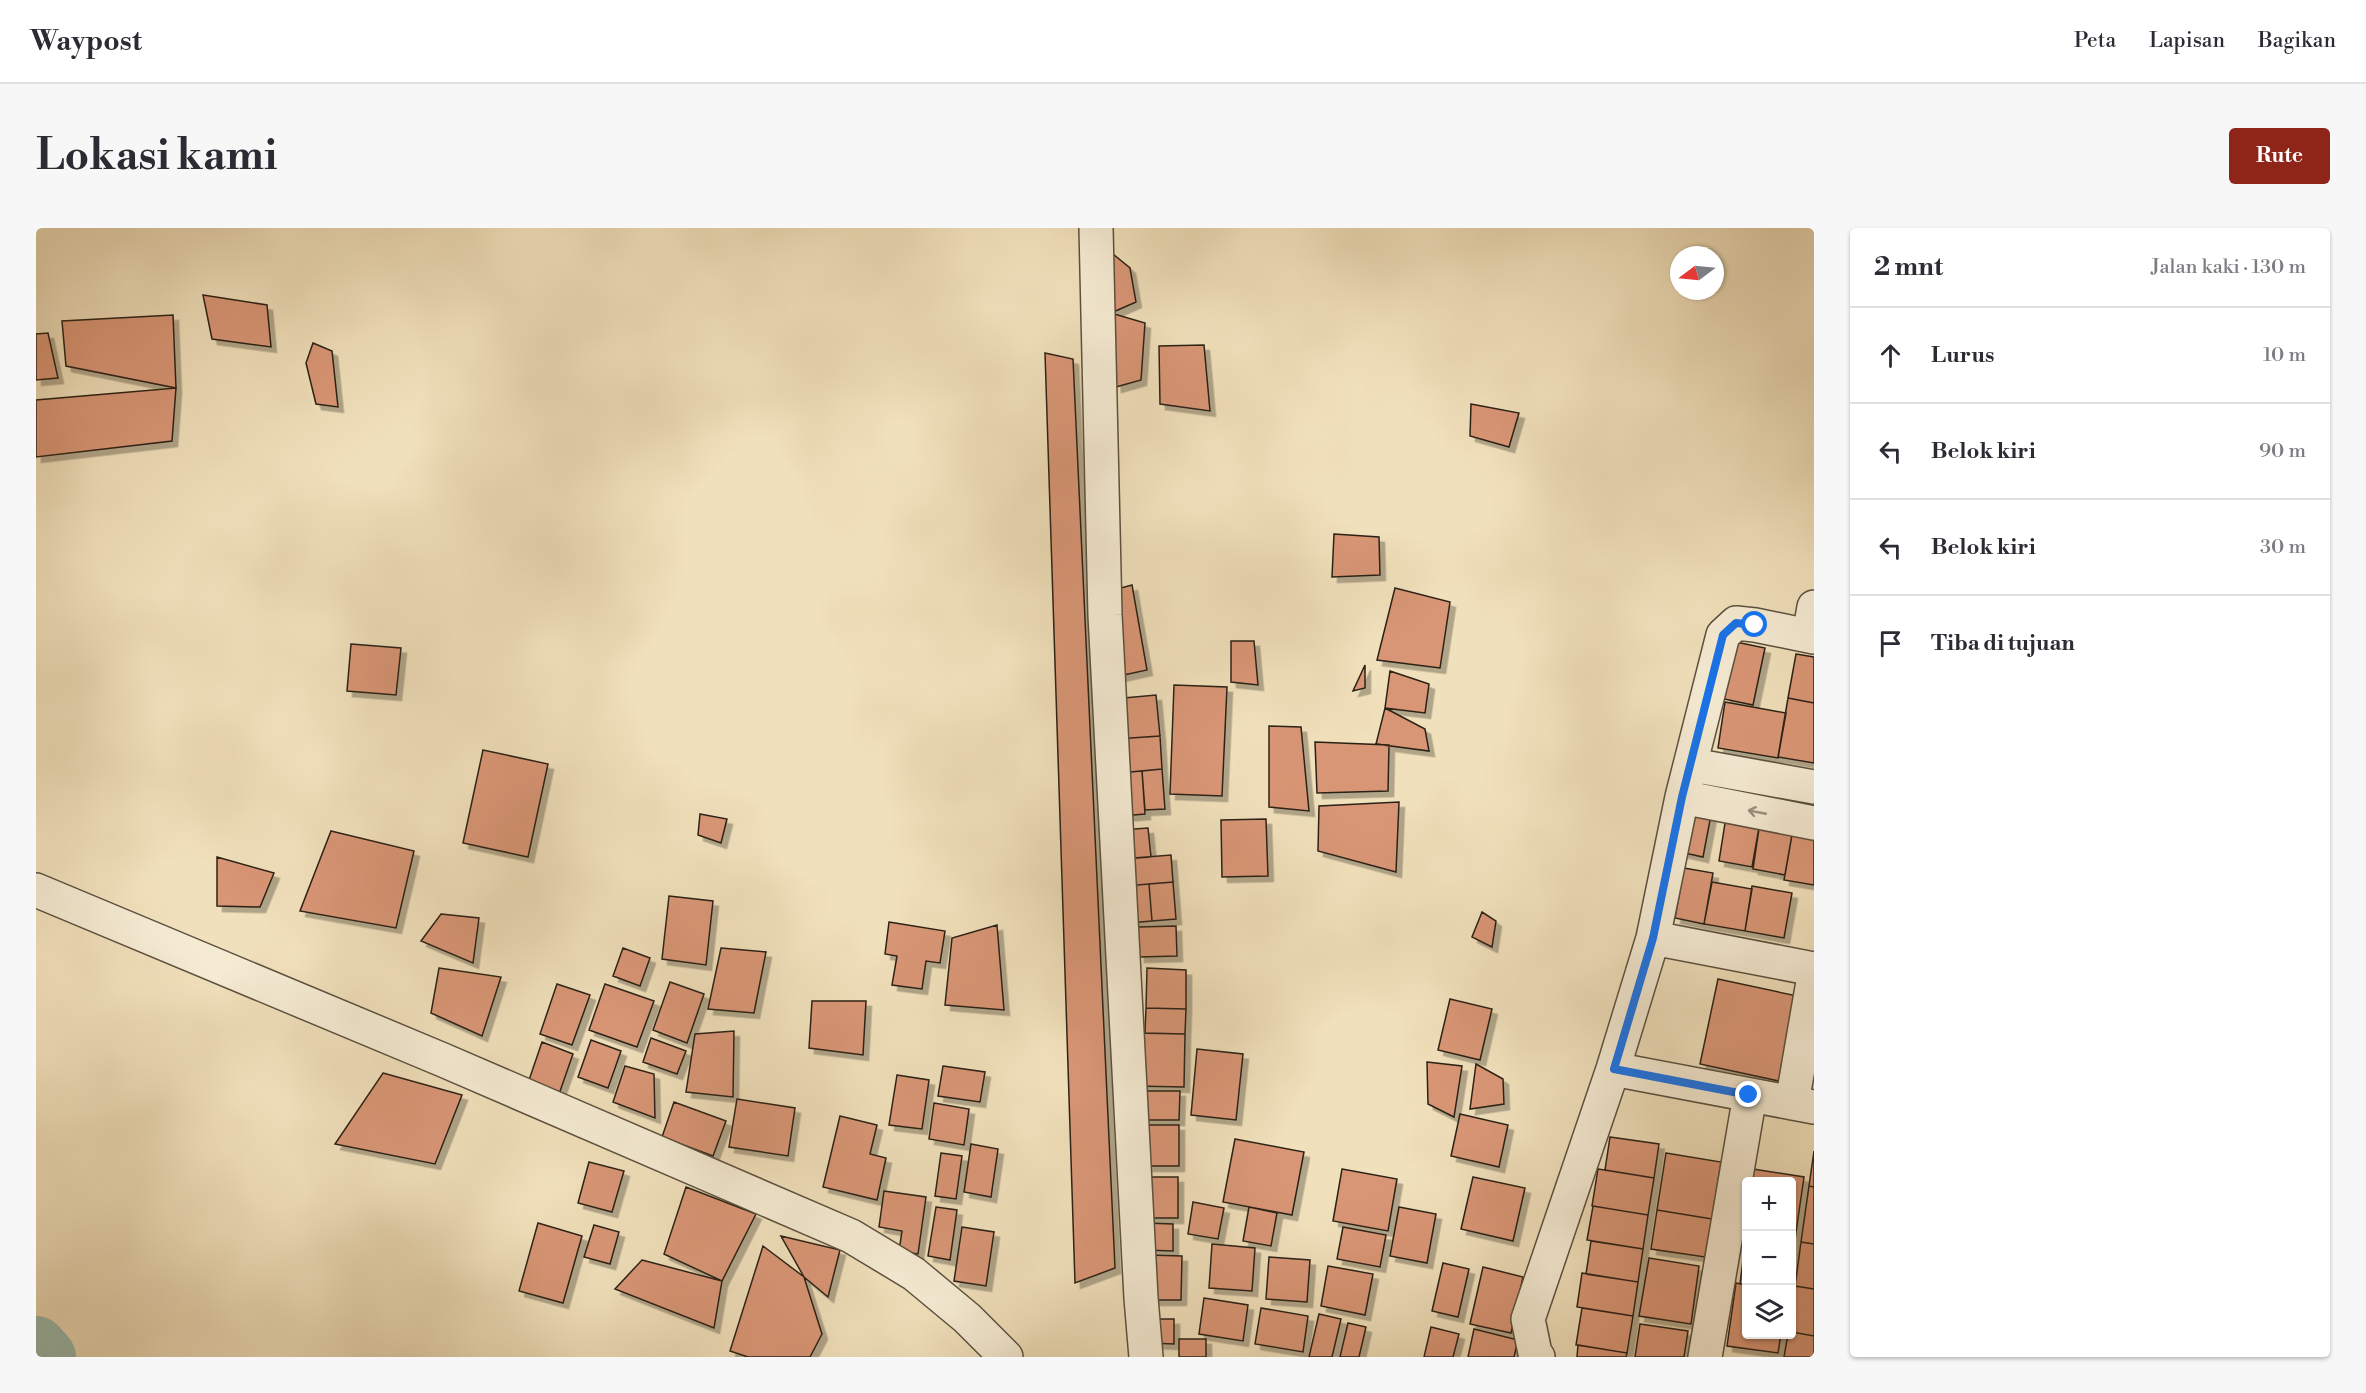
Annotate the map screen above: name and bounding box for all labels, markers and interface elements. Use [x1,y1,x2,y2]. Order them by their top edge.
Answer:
text: Waypost [30,24,142,59]
text: Peta [2074,28,2116,54]
text: Lapisan [2149,28,2225,54]
text: Bagikan [2258,28,2336,54]
button: Rute [2229,128,2330,184]
text: Lokasi kami [36,130,277,183]
north arrow [1670,246,1724,300]
text: 2 mnt [1874,251,1943,283]
text: Jalan kaki · 130 m [2151,255,2306,280]
icon: ahead [1874,339,1907,372]
text: Lurus [1931,342,1994,369]
text: 10 m [2263,343,2306,368]
icon: left [1874,435,1907,468]
text: Belok kiri [1931,438,2036,465]
text: 90 m [2259,439,2306,464]
icon: left [1874,531,1907,564]
text: Belok kiri [1931,534,2036,561]
text: 30 m [2260,535,2306,560]
route start [1741,611,1767,637]
icon: arrive [1874,627,1907,660]
text: Tiba di tujuan [1931,630,2075,657]
one-way arrow [1747,806,1767,817]
route end [1735,1081,1761,1107]
map controls [1742,1177,1796,1339]
button: + [1742,1177,1796,1231]
button: − [1742,1231,1796,1285]
button: layers [1742,1285,1796,1339]

